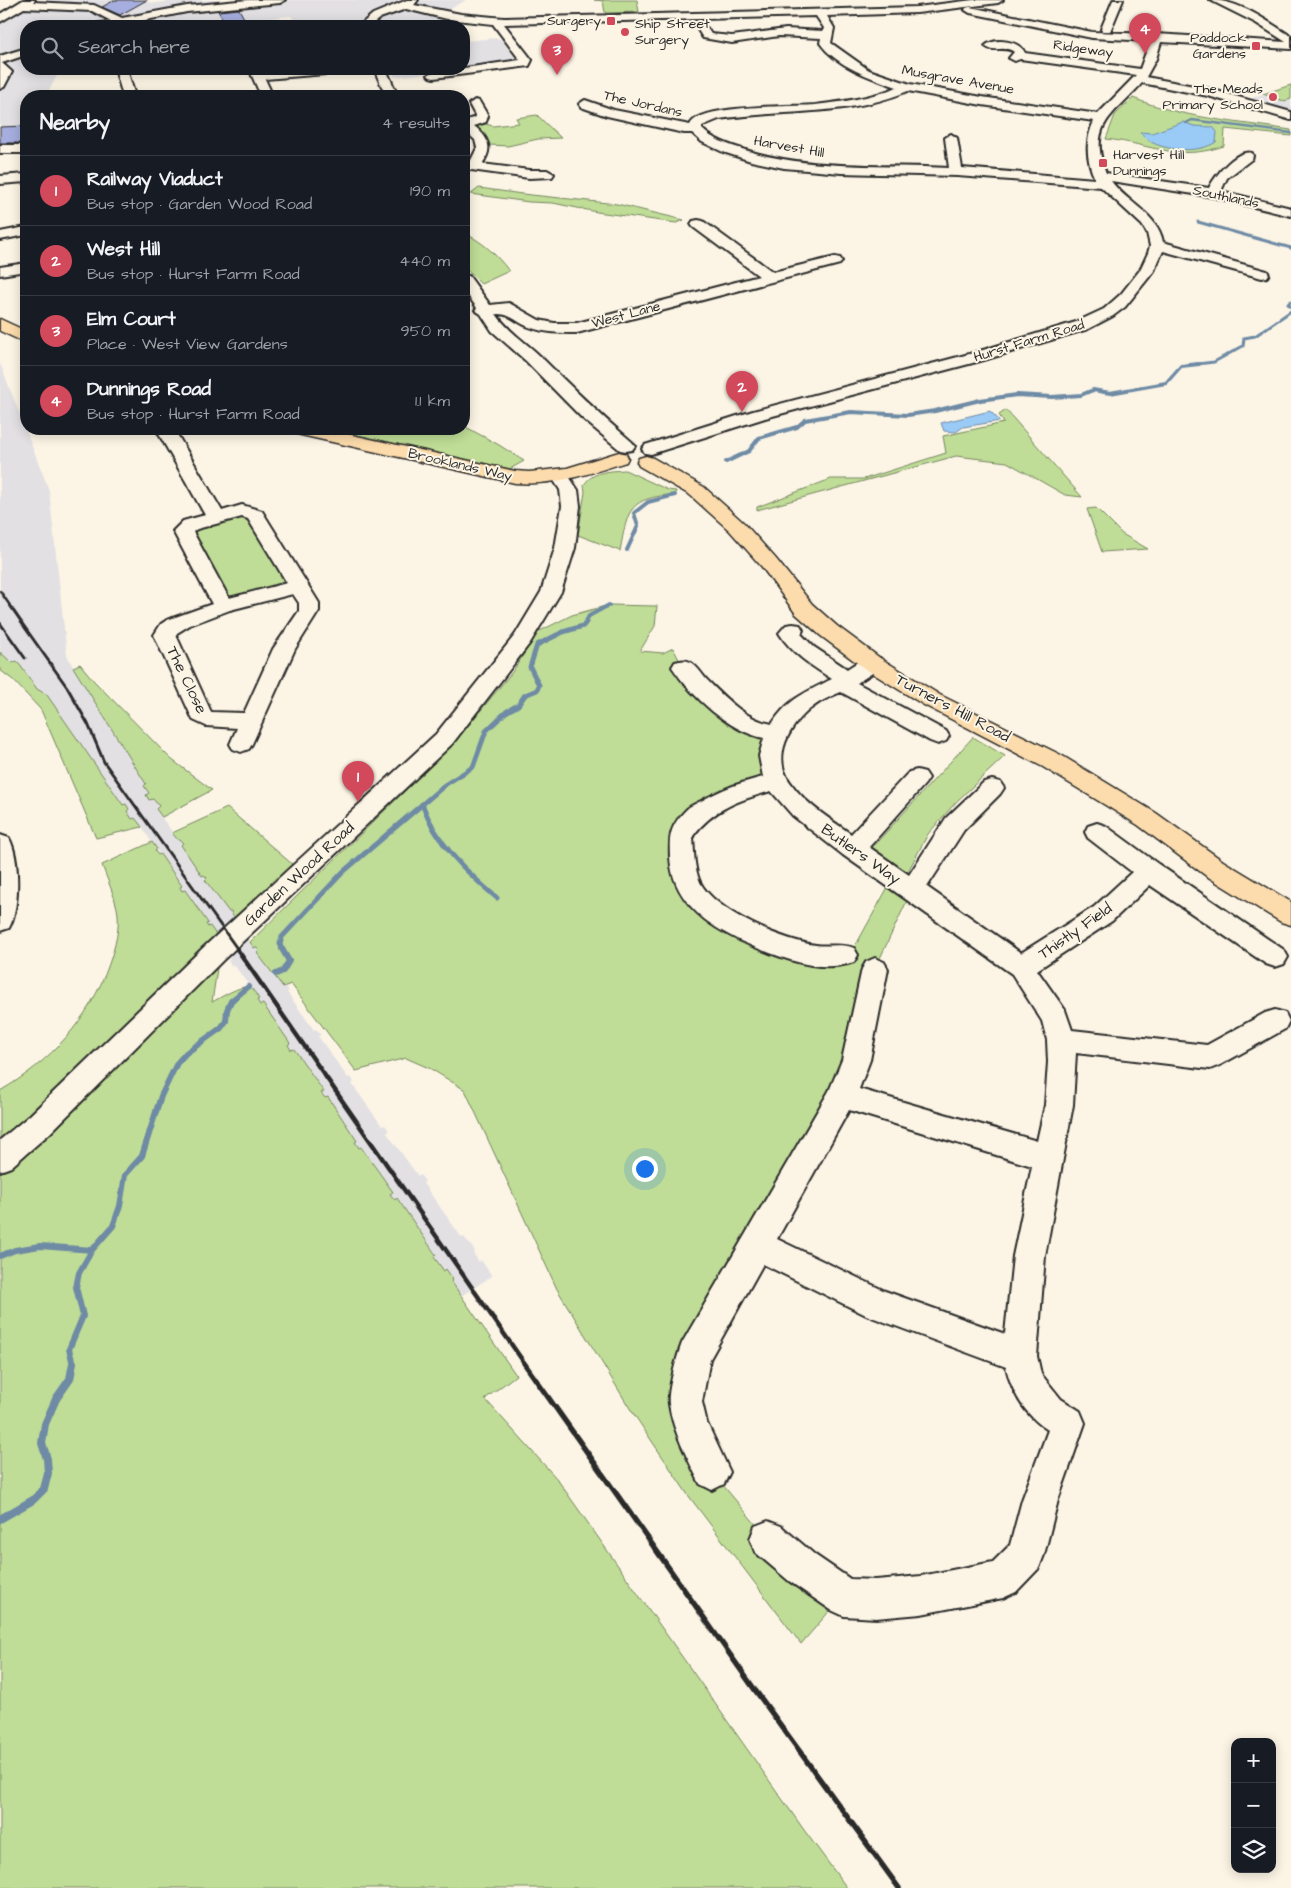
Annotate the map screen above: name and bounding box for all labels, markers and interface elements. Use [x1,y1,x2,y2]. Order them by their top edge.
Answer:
place label: Surgery [547,11,601,31]
pin: 4 [1129,13,1161,54]
place label: Ship Street Surgery [635,14,710,50]
marker: Surgery [605,15,617,27]
search box [20,20,470,75]
marker: Ship Street Surgery [619,26,631,38]
place label: Paddock Gardens [1190,28,1246,64]
icon: search [38,34,66,62]
text: Search here [78,34,190,61]
pin: 3 [541,34,573,75]
street label: Ridgeway [1052,35,1115,63]
marker: Paddock Gardens [1250,40,1262,52]
street label: Musgrave Avenue [900,60,1016,100]
place label: The Meads Primary School [1162,79,1263,115]
street label: The Jordans [602,85,684,123]
marker: The Meads Primary School [1267,91,1279,103]
text: Nearby [40,108,110,137]
text: 4 results [382,112,450,134]
street label: Harvest Hill [752,131,826,163]
place label: Harvest Hill Dunnings [1113,145,1184,181]
marker: Harvest Hill Dunnings [1097,157,1109,169]
text: Railway Viaduct [87,166,223,193]
text: 1 [55,180,57,202]
text: 190 m [410,180,450,202]
street label: Southlands [1191,180,1261,214]
text: Bus stop · Garden Wood Road [87,193,312,215]
text: West Hill [87,236,160,263]
text: 2 [51,250,61,272]
text: 440 m [399,250,450,272]
text: Bus stop · Hurst Farm Road [87,263,300,285]
street label: West Lane [589,296,663,334]
text: Elm Court [87,306,176,333]
street label: Hurst Farm Road [971,315,1087,367]
text: 3 [52,320,60,342]
text: 950 m [401,320,450,342]
text: Place · West View Gardens [87,333,288,355]
pin: 2 [726,371,758,412]
text: Dunnings Road [87,376,211,403]
text: 4 [51,390,61,412]
text: 1.1 km [415,390,450,412]
text: Bus stop · Hurst Farm Road [87,403,300,425]
street label: Brooklands Way [406,443,514,487]
street label: The Close [161,643,213,718]
street label: Turners Hill Road [892,668,1014,748]
pin: 1 [342,761,374,802]
street label: Garden Wood Road [239,817,359,931]
street label: Butlers Way [816,818,905,890]
street label: Thistly Field [1034,898,1117,965]
your location [632,1156,658,1182]
map controls [1231,1738,1276,1873]
button: + [1231,1738,1276,1783]
button: − [1231,1783,1276,1828]
button: layers [1231,1828,1276,1873]

